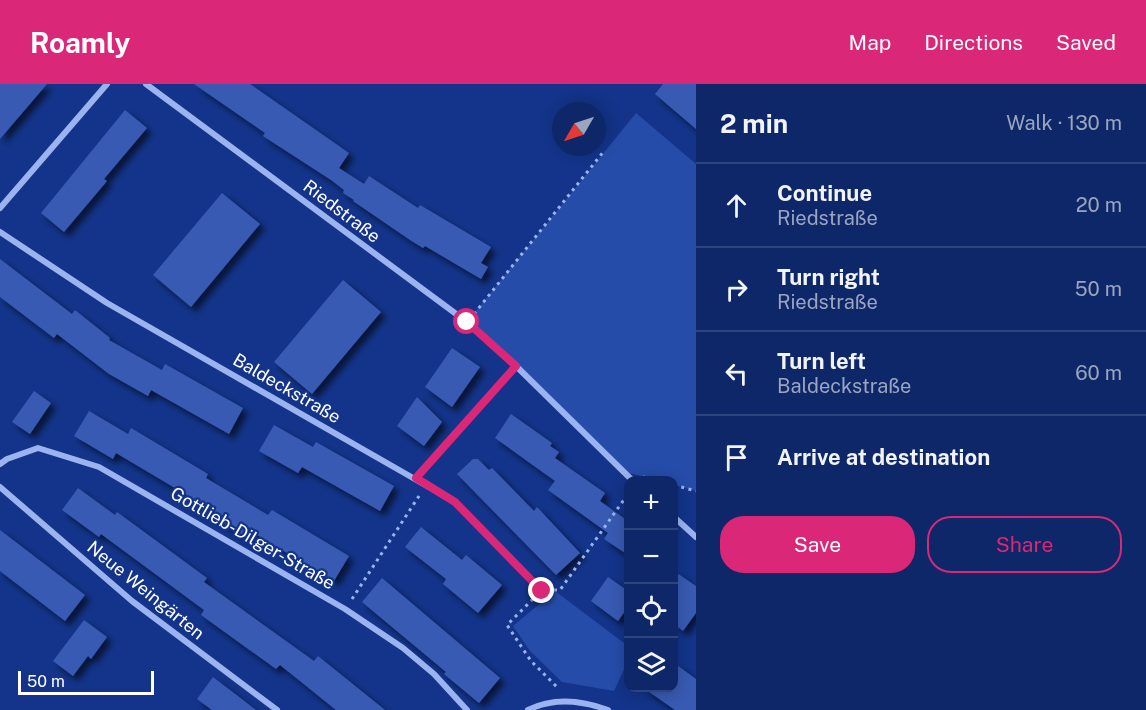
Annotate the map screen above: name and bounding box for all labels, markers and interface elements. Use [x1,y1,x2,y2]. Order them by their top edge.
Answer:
text: Roamly [30,26,130,59]
text: Map [849,30,891,55]
text: Directions [924,30,1023,55]
text: Saved [1056,30,1116,55]
north arrow [552,102,606,156]
text: 2 min [720,108,788,139]
text: Walk · 130 m [1006,111,1122,135]
street label: Riedstraße [299,175,385,247]
text: Continue [777,180,872,206]
icon: ahead [720,189,753,222]
text: 20 m [1076,193,1122,217]
text: Riedstraße [777,206,878,230]
text: Turn right [777,264,880,290]
icon: right [720,273,753,306]
text: 50 m [1075,277,1122,301]
text: Riedstraße [777,290,878,314]
route start [453,308,479,334]
text: Turn left [777,348,866,374]
street label: Baldeckstraße [229,349,345,427]
icon: left [720,357,753,390]
text: 60 m [1075,361,1122,385]
text: Baldeckstraße [777,374,911,398]
icon: arrive [720,441,753,474]
text: Arrive at destination [777,444,990,470]
map controls [624,476,678,692]
button: + [624,476,678,530]
street label: Gottlieb-Dilger-Straße [167,482,339,594]
button: Save [720,516,915,573]
button: Share [927,516,1122,573]
button: − [624,530,678,584]
street label: Neue Weingärten [83,536,209,644]
route end [528,577,554,603]
button: locate [624,584,678,638]
button: layers [624,638,678,692]
scale bar [18,668,154,696]
text: 50 m [27,672,65,691]

